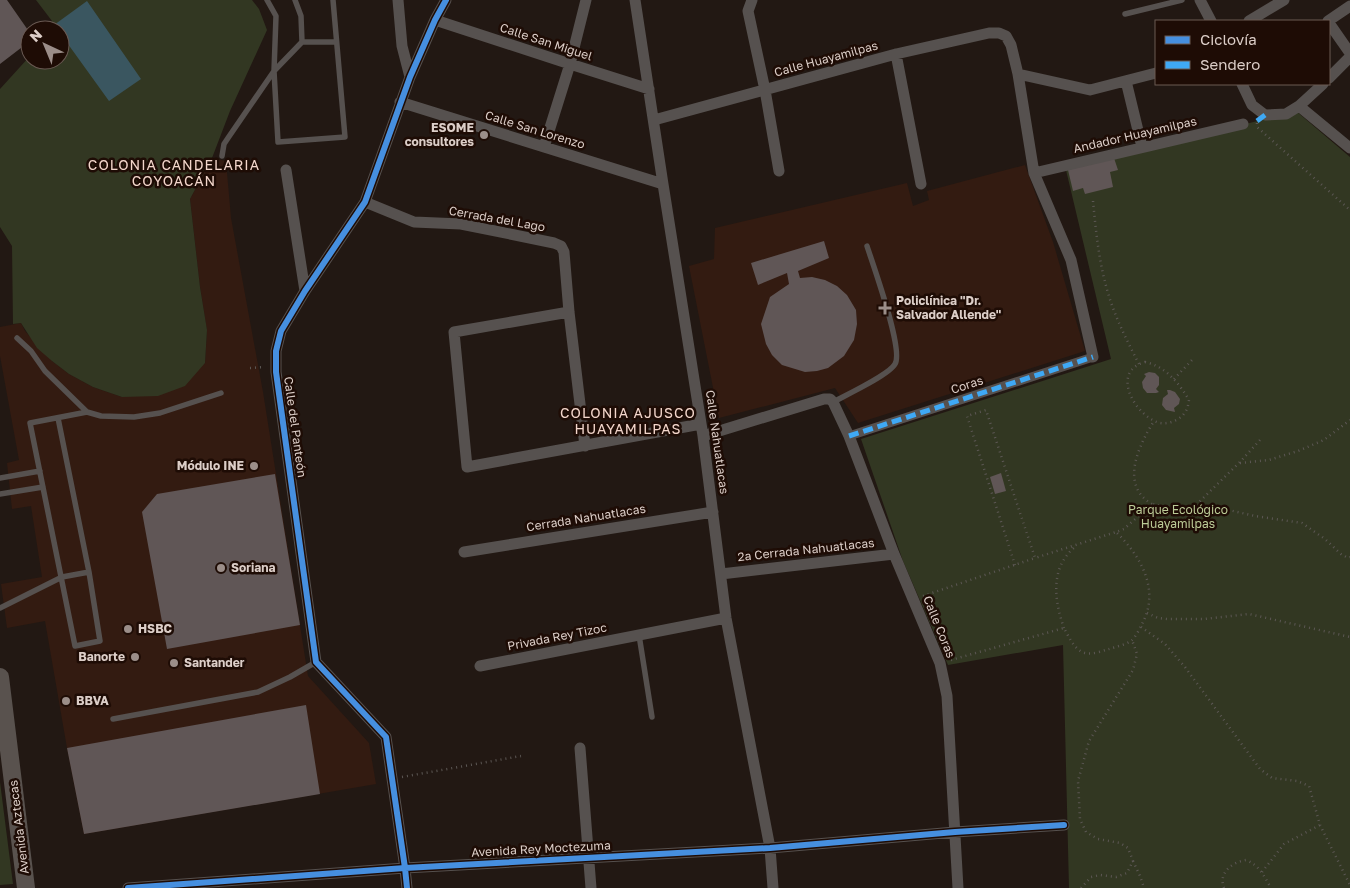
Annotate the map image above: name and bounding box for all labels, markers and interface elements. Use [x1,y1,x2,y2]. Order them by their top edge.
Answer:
north arrow [20,20,70,70]
street label: Calle San Miguel [498,20,594,64]
legend [1155,20,1330,85]
text: N [26,25,45,45]
text: Ciclovía [1200,30,1257,48]
street label: Calle Huayamilpas [772,37,879,80]
text: Sendero [1200,55,1260,73]
street label: Calle San Lorenzo [483,107,587,152]
street label: Andador Huayamilpas [1072,113,1198,156]
place label: ESOME consultores [405,120,474,149]
marker: ESOME consultores [478,129,490,141]
district label: COLONIA CANDELARIA COYOACÁN [88,156,260,189]
street label: Cerrada del Lago [448,203,547,234]
place label: Policlínica "Dr. Salvador Allende" [896,293,1001,322]
marker: Policlínica "Dr. Salvador Allende" [878,301,892,315]
street label: Coras [949,372,985,397]
street label: Calle del Panteón [281,375,310,478]
street label: Calle Nahuatlacas [703,389,732,495]
district label: COLONIA AJUSCO HUAYAMILPAS [560,404,696,437]
place label: Módulo INE [177,458,244,473]
marker: Módulo INE [248,460,260,472]
street label: Cerrada Nahuatlacas [525,501,647,534]
park label: Parque Ecológico Huayamilpas [1128,502,1228,531]
street label: 2ª Cerrada Nahuatlacas [737,535,875,564]
place label: Soriana [231,560,275,575]
marker: Soriana [215,562,227,574]
street label: Calle Coras [920,594,959,660]
street label: Privada Rey Tizoc [506,619,608,654]
place label: HSBC [138,621,173,636]
marker: HSBC [122,623,134,635]
place label: Banorte [78,649,125,664]
marker: Banorte [129,651,141,663]
place label: Santander [184,655,245,670]
marker: Santander [168,657,180,669]
place label: BBVA [76,693,109,708]
marker: BBVA [60,695,72,707]
street label: Avenida Aztecas [5,779,32,875]
street label: Avenida Rey Moctezuma [471,837,611,860]

